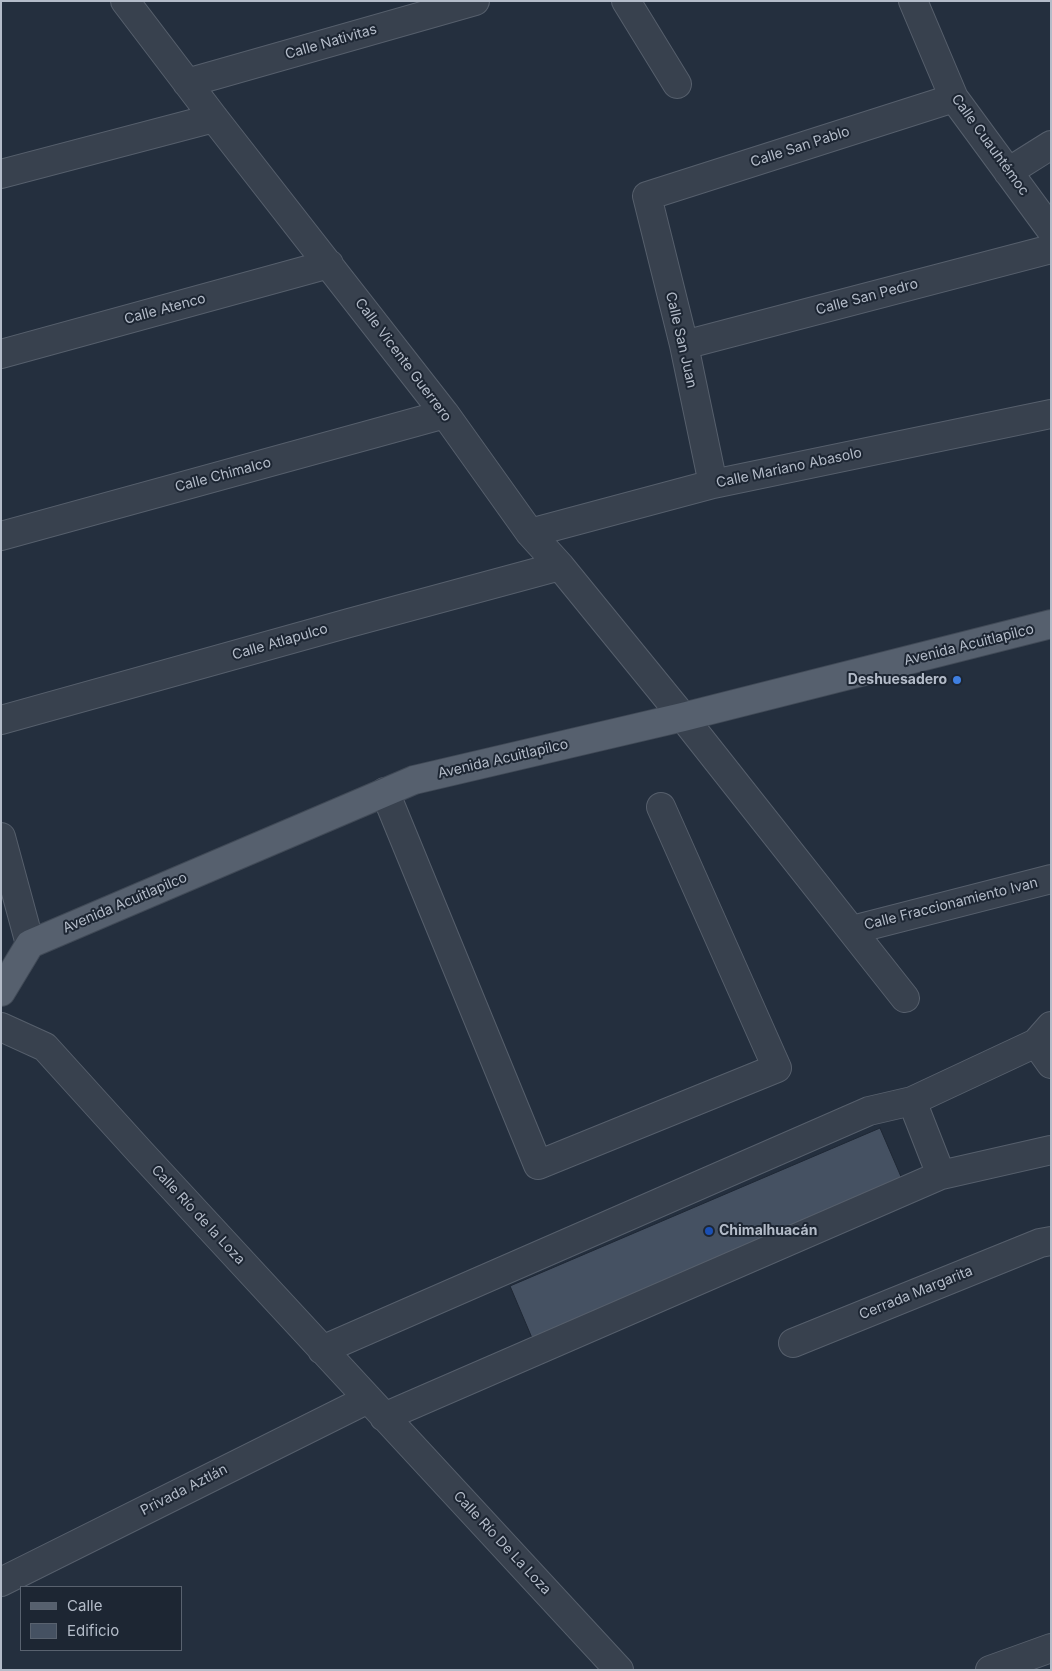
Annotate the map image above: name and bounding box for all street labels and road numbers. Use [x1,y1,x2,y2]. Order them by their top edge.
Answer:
street label: Calle Nativitas [283,21,379,63]
street label: Calle Cuauhtémoc [948,91,1032,199]
street label: Calle San Pablo [748,123,852,171]
street label: Calle San Pedro [814,275,920,319]
street label: Calle Atenco [122,290,208,328]
street label: Calle San Juan [662,290,700,390]
street label: Calle Vicente Guerrero [351,295,455,425]
street label: Calle Mariano Abasolo [715,444,863,492]
street label: Calle Chimalco [173,454,273,496]
street label: Calle Atlapulco [230,620,330,664]
street label: Avenida Acuitlapilco [902,621,1036,669]
street label: Avenida Acuitlapilco [436,736,570,782]
street label: Avenida Acuitlapilco [60,869,190,937]
street label: Calle Fraccionamiento Ivan [862,874,1040,934]
street label: Calle Río de la Loza [148,1162,248,1268]
street label: Cerrada Margarita [857,1263,975,1323]
street label: Privada Aztlán [138,1461,230,1519]
street label: Calle Río De La Loza [450,1488,554,1598]

